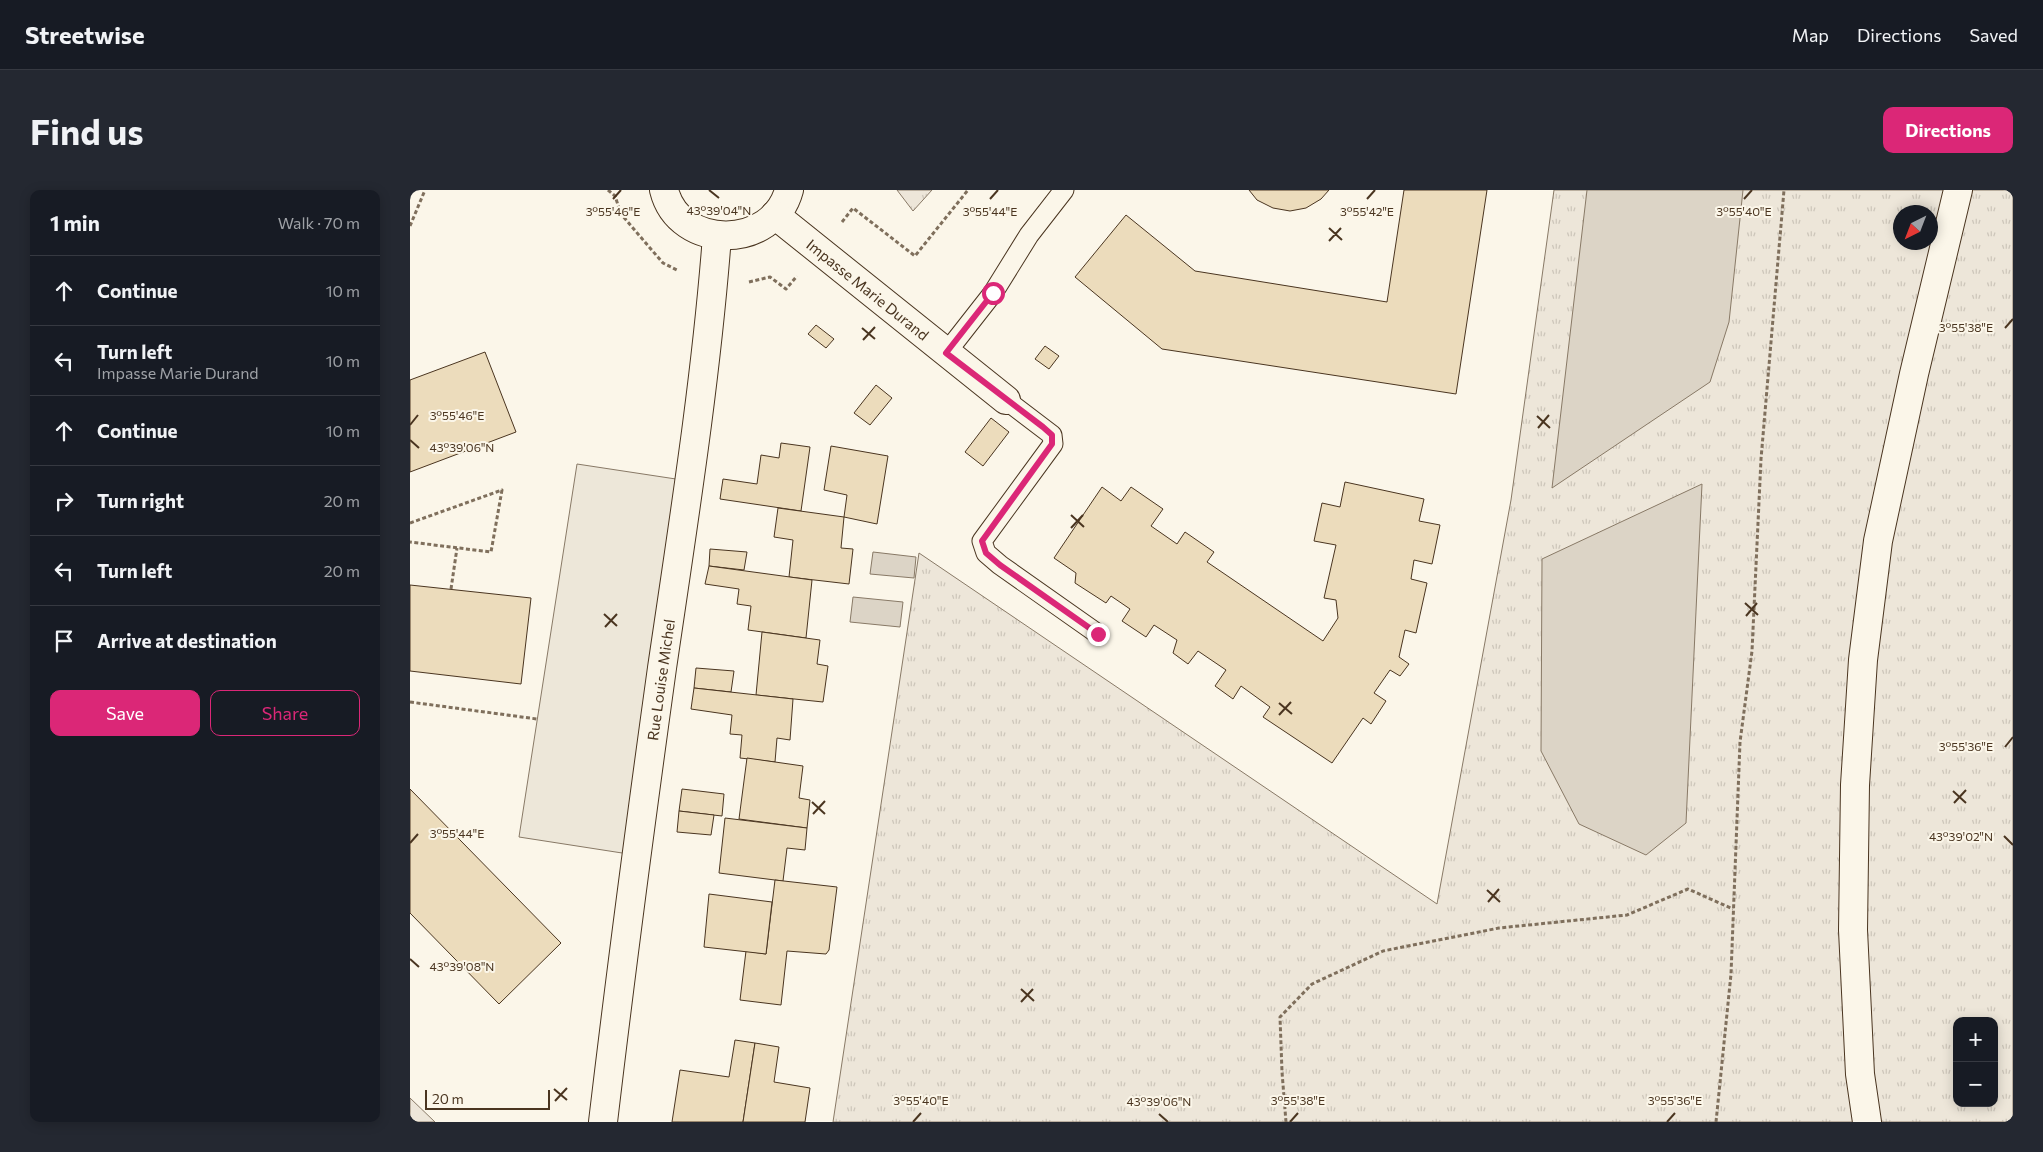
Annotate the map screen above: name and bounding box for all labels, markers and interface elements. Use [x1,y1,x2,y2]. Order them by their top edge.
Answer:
text: Streetwise [25,20,145,49]
text: Map [1792,24,1829,46]
text: Directions [1857,24,1941,46]
text: Saved [1969,24,2018,46]
button: Directions [1883,107,2013,153]
text: Find us [30,109,144,152]
text: 43°39'04"N [687,203,751,217]
text: 3°55'46"E [586,204,640,218]
text: 3°55'44"E [963,204,1017,218]
text: 3°55'42"E [1340,204,1394,218]
text: 3°55'40"E [1716,204,1772,218]
north arrow [1893,205,1938,250]
text: 1 min [50,210,100,235]
text: Walk · 70 m [278,213,360,232]
street label: Impasse Marie Durand [803,235,933,344]
icon: ahead [50,277,78,305]
text: Continue [97,279,177,302]
text: 10 m [326,281,360,300]
route start [982,282,1005,305]
text: 3°55'38"E [1939,320,1993,334]
text: Turn left [97,340,172,363]
icon: left [50,347,78,375]
text: 10 m [326,351,360,370]
text: Impasse Marie Durand [97,363,259,382]
text: 3°55'46"E [430,408,484,422]
icon: ahead [50,417,78,445]
text: Continue [97,419,177,442]
text: 10 m [326,421,360,440]
text: 43°39'06"N [430,440,494,454]
icon: right [50,487,78,515]
text: Turn right [97,489,184,512]
text: 20 m [324,491,360,510]
icon: left [50,557,78,585]
text: Turn left [97,559,172,582]
text: 20 m [324,561,360,580]
street label: Rue Louise Michel [643,618,678,742]
route end [1087,623,1110,646]
icon: arrive [50,627,78,655]
text: Arrive at destination [97,629,277,652]
button: Save [50,690,200,736]
button: Share [210,690,360,736]
text: 3°55'36"E [1939,739,1993,753]
text: 3°55'44"E [430,826,484,840]
text: 43°39'02"N [1929,829,1993,843]
text: 43°39'08"N [430,959,494,973]
map controls [1953,1017,1998,1107]
button: + [1953,1017,1998,1062]
button: − [1953,1062,1998,1107]
scale bar [425,1087,550,1110]
text: 20 m [432,1090,464,1107]
text: 3°55'40"E [893,1093,949,1107]
text: 3°55'38"E [1271,1093,1325,1107]
text: 3°55'36"E [1648,1093,1702,1107]
text: 43°39'06"N [1127,1094,1191,1108]

